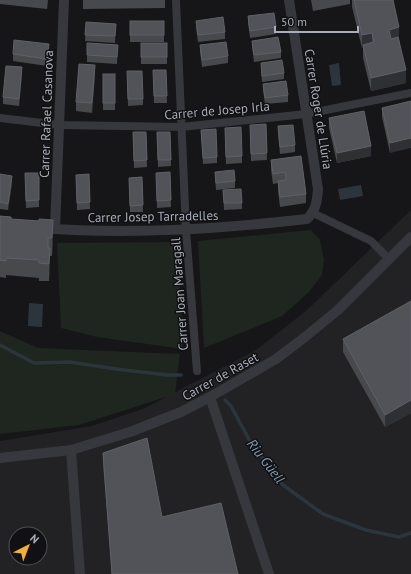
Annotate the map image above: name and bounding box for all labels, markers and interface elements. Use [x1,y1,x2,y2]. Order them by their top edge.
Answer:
scale bar [275,8,358,34]
text: 50 m [281,14,307,29]
street label: Carrer Roger de Llúria [301,48,336,170]
street label: Carrer Rafael Casanova [36,50,57,178]
street label: Carrer de Josep Irla [164,97,271,124]
street label: Carrer Josep Tarradelles [87,207,219,226]
street label: Carrer Joan Maragall [167,237,192,351]
street label: Carrer de Raset [179,348,262,404]
water label: Riu Güell [243,435,289,487]
north arrow [8,526,48,566]
text: N [27,531,42,546]

